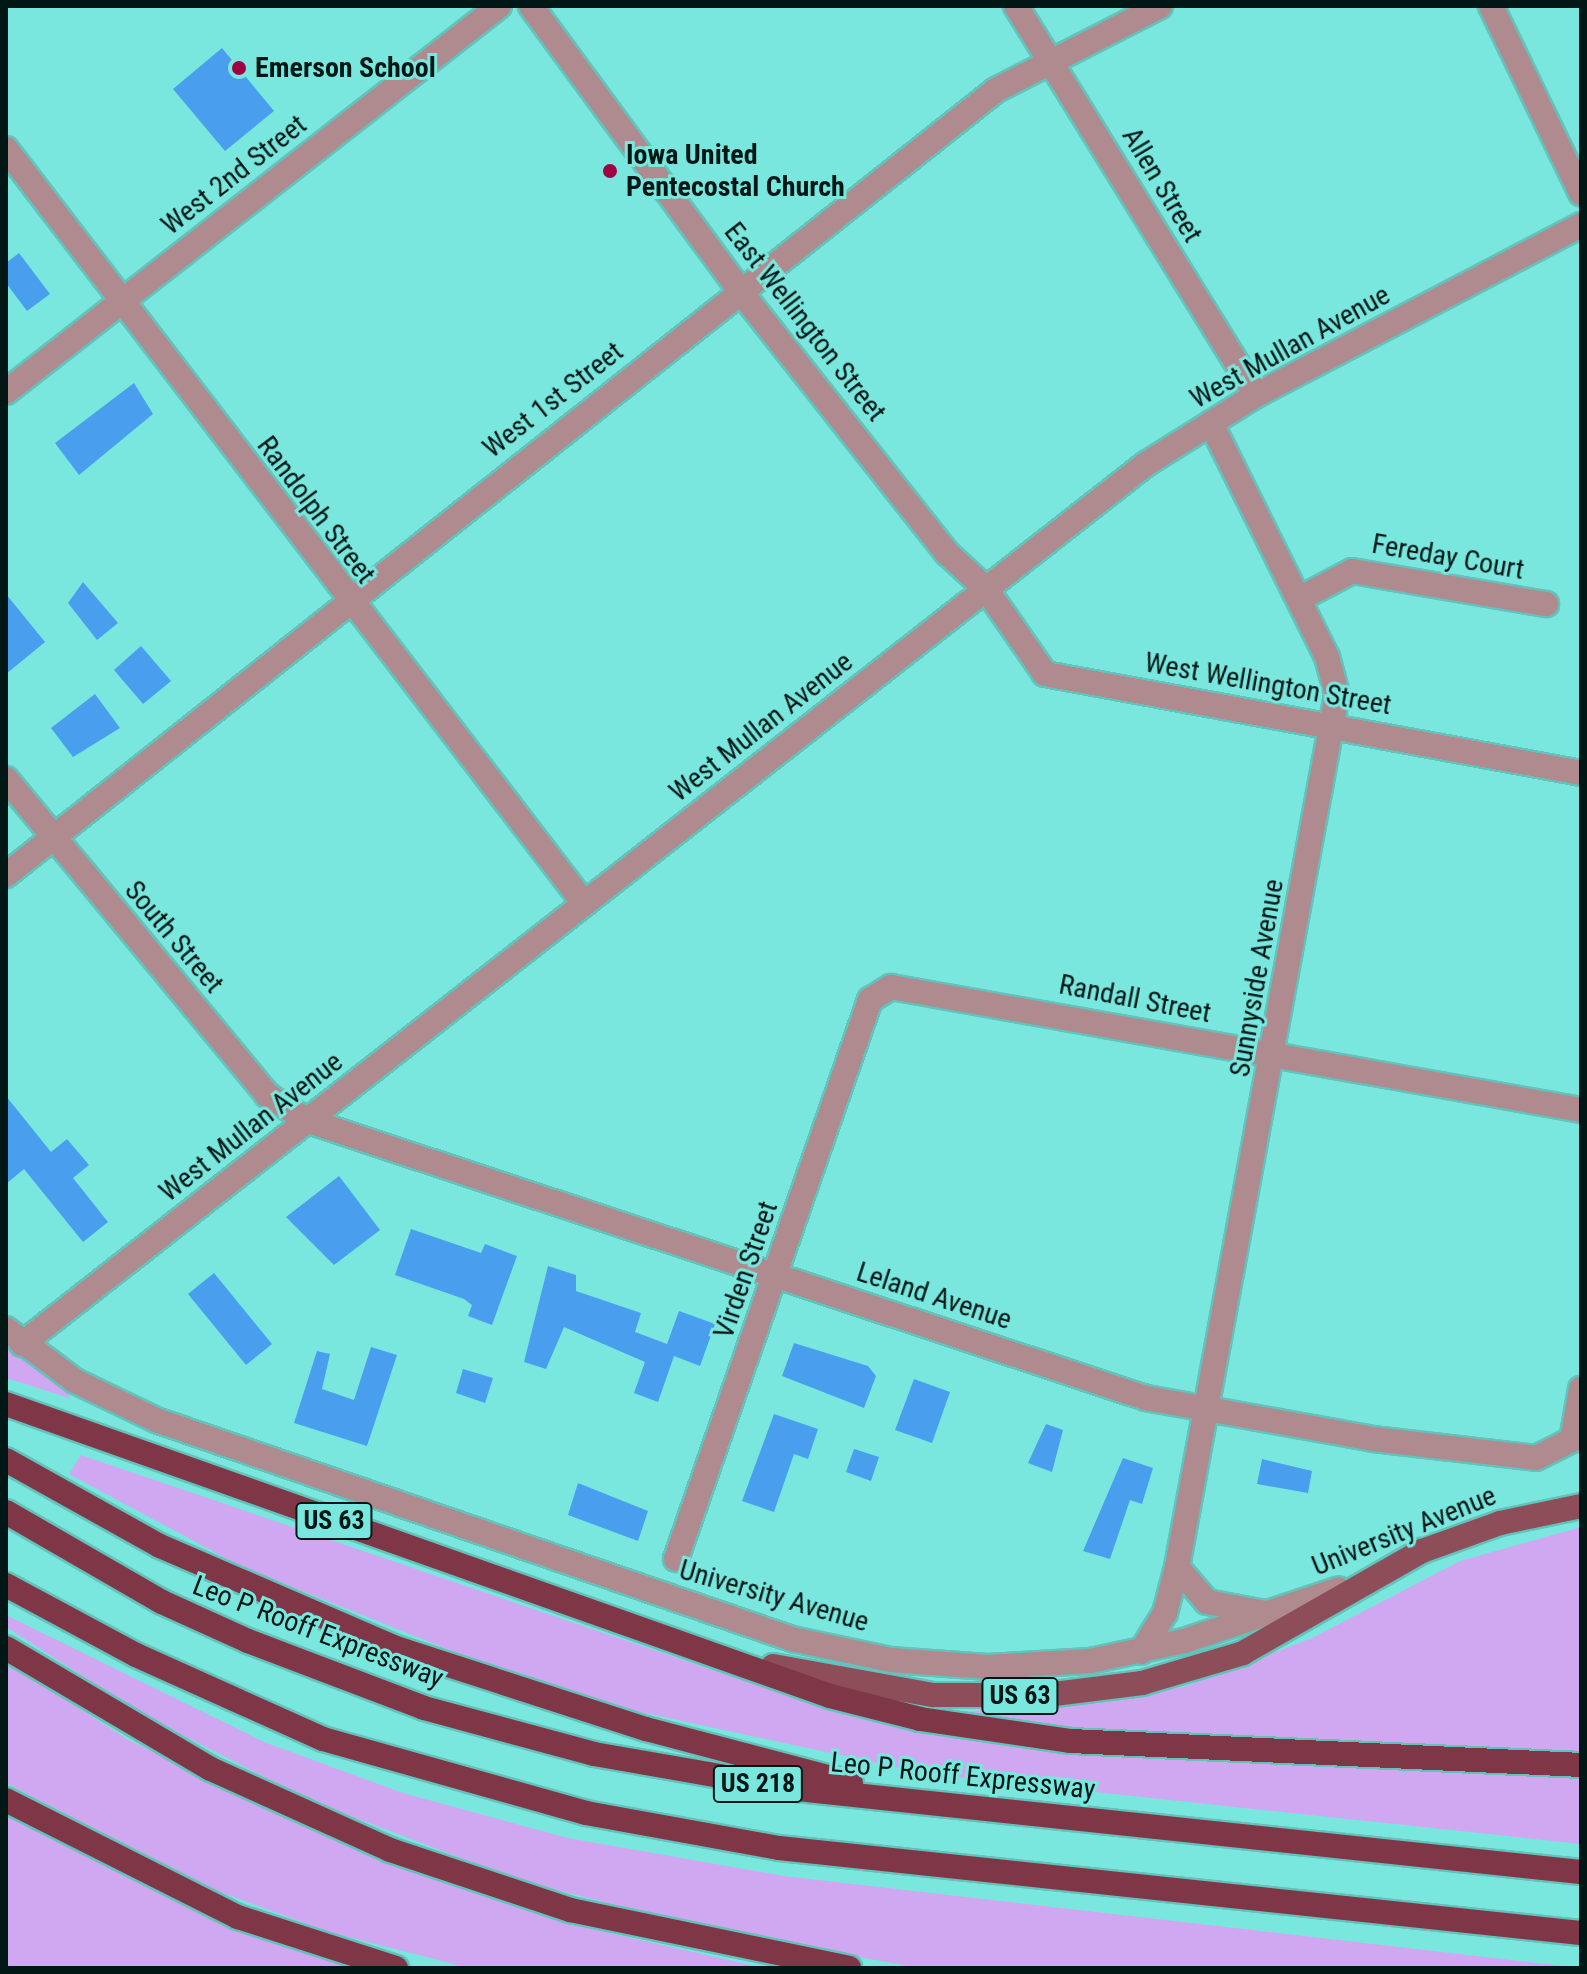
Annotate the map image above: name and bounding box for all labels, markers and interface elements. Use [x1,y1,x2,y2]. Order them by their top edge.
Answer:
place label: Emerson School [255,51,436,85]
marker: Emerson School [230,59,248,77]
street label: West 2nd Street [155,108,313,242]
street label: Allen Street [1115,122,1209,248]
place label: Iowa United Pentecostal Church [626,138,845,204]
marker: Iowa United Pentecostal Church [601,162,619,180]
street label: East Wellington Street [717,216,893,428]
street label: West Mullan Avenue [1184,278,1396,416]
street label: West 1st Street [476,335,630,465]
street label: Randolph Street [250,430,382,590]
street label: Fereday Court [1369,527,1527,587]
street label: West Mullan Avenue [663,645,859,809]
street label: West Wellington Street [1142,646,1394,722]
street label: South Street [117,874,231,1000]
street label: Sunnyside Avenue [1223,877,1291,1079]
street label: Randall Street [1056,968,1214,1030]
street label: West Mullan Avenue [153,1045,349,1209]
street label: Virden Street [707,1197,785,1343]
street label: Leland Avenue [852,1255,1016,1337]
street label: University Avenue [1307,1479,1501,1583]
road number: US 63 [294,1499,374,1543]
street label: University Avenue [675,1553,873,1639]
street label: Leo P Rooff Expressway [188,1569,448,1695]
road number: US 63 [980,1674,1060,1718]
street label: Leo P Rooff Expressway [829,1745,1097,1807]
road number: US 218 [712,1762,804,1806]

